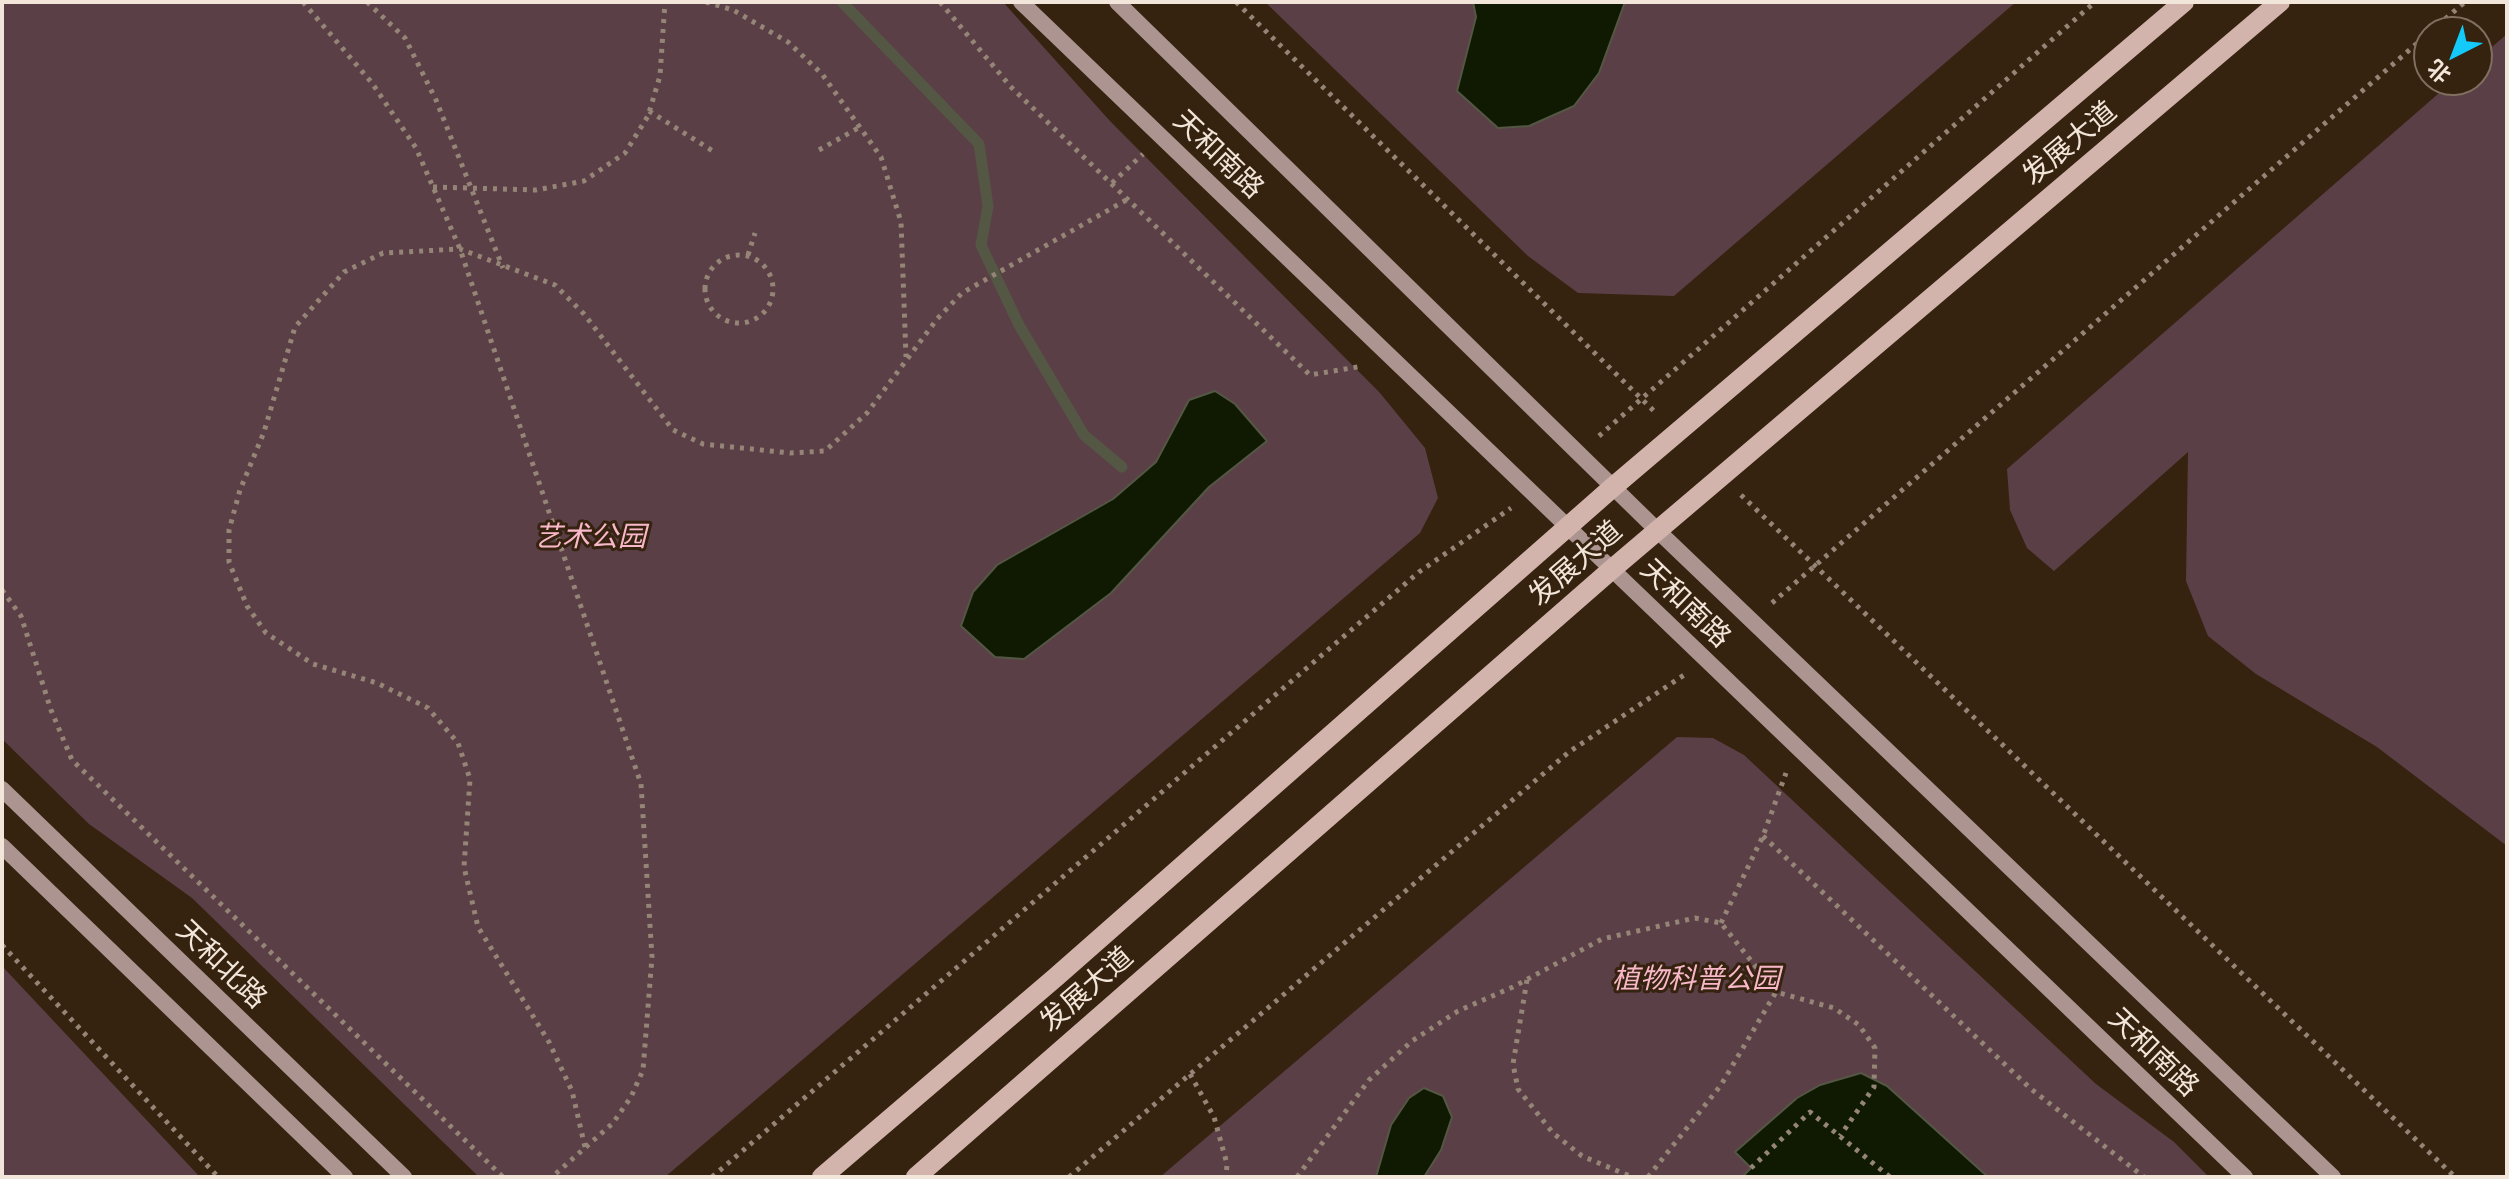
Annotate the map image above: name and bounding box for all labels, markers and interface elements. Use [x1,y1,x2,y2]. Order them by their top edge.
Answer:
north arrow [2413,16,2493,96]
text: 北 [2419,53,2457,92]
street label: 发展大道 [2016,95,2124,193]
street label: 天和南路 [1166,104,1270,206]
street label: 发展大道 [1523,515,1629,613]
park label: 艺术公园 [534,521,646,555]
street label: 天和南路 [1633,553,1737,655]
street label: 天和北路 [169,914,273,1016]
street label: 发展大道 [1034,941,1140,1039]
park label: 植物科普公园 [1612,963,1780,997]
street label: 天和南路 [2101,1002,2205,1104]

